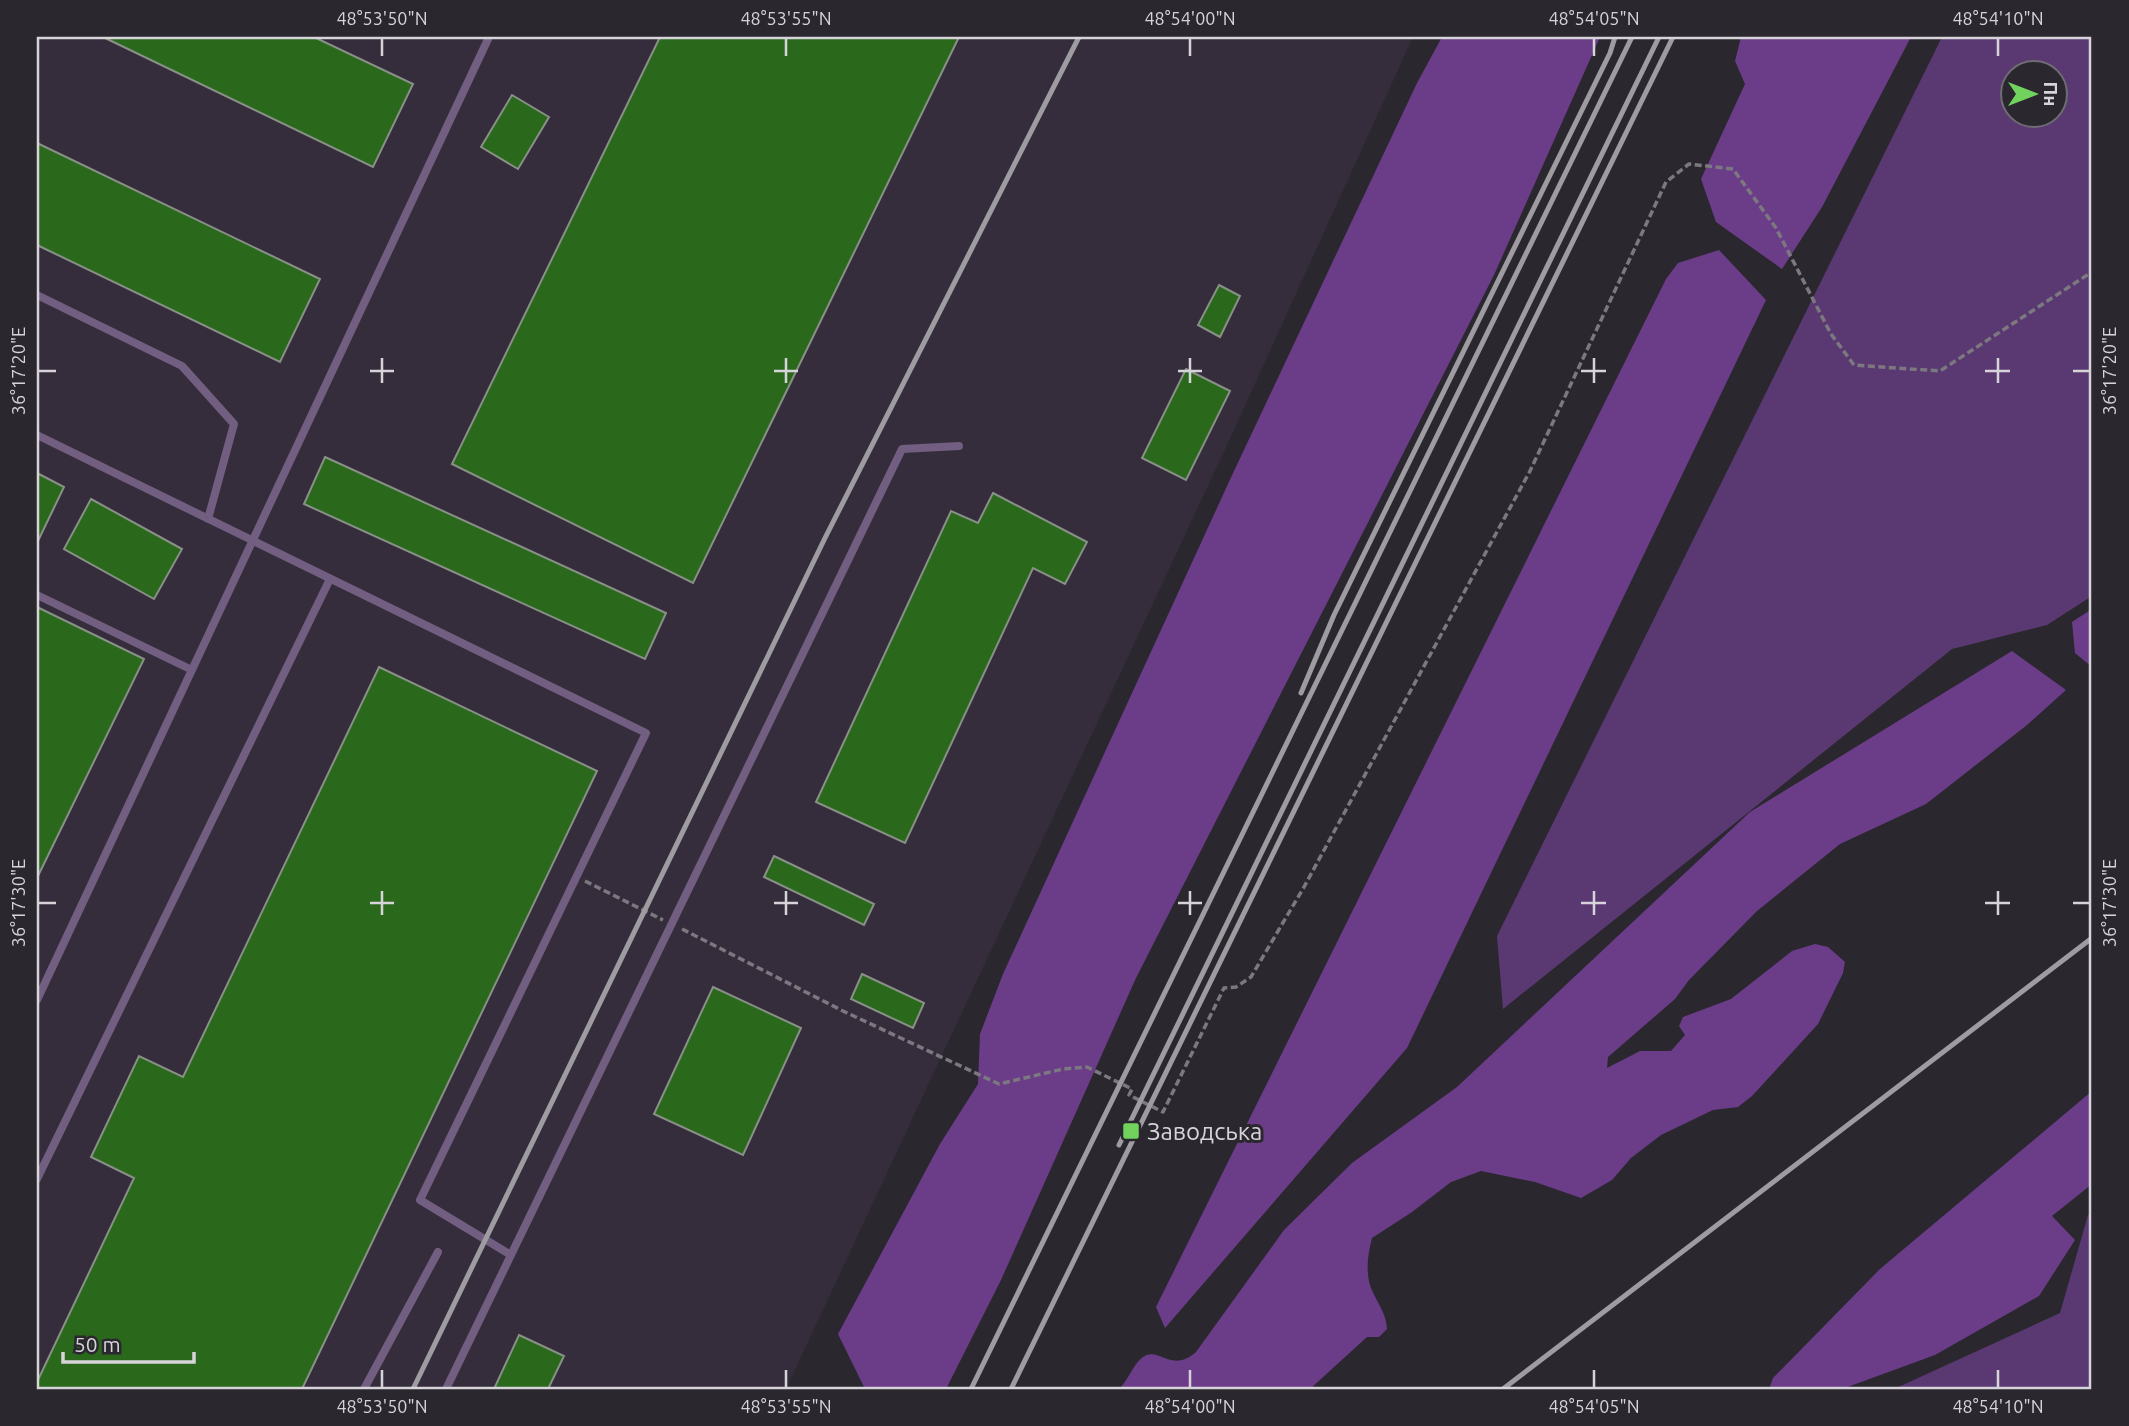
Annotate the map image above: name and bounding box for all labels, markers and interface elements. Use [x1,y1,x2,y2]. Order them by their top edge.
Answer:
text: 48°53'50"N [336,8,428,28]
text: 48°53'55"N [740,8,832,28]
text: 48°54'00"N [1144,8,1236,28]
text: 48°54'05"N [1548,8,1640,28]
text: 48°54'10"N [1952,8,2044,28]
north arrow [2000,60,2070,130]
text: Пн [2040,82,2062,106]
text: 36°17'20"E [8,327,28,415]
text: 36°17'20"E [2099,327,2119,415]
text: 36°17'30"E [8,859,28,947]
text: 36°17'30"E [2099,859,2119,947]
place label: Заводська [1147,1118,1262,1145]
marker: Заводська [1121,1121,1141,1141]
scale bar [63,1321,194,1365]
text: 50 m [74,1332,121,1356]
text: 48°53'50"N [336,1396,428,1416]
text: 48°53'55"N [740,1396,832,1416]
text: 48°54'00"N [1144,1396,1236,1416]
text: 48°54'05"N [1548,1396,1640,1416]
text: 48°54'10"N [1952,1396,2044,1416]

